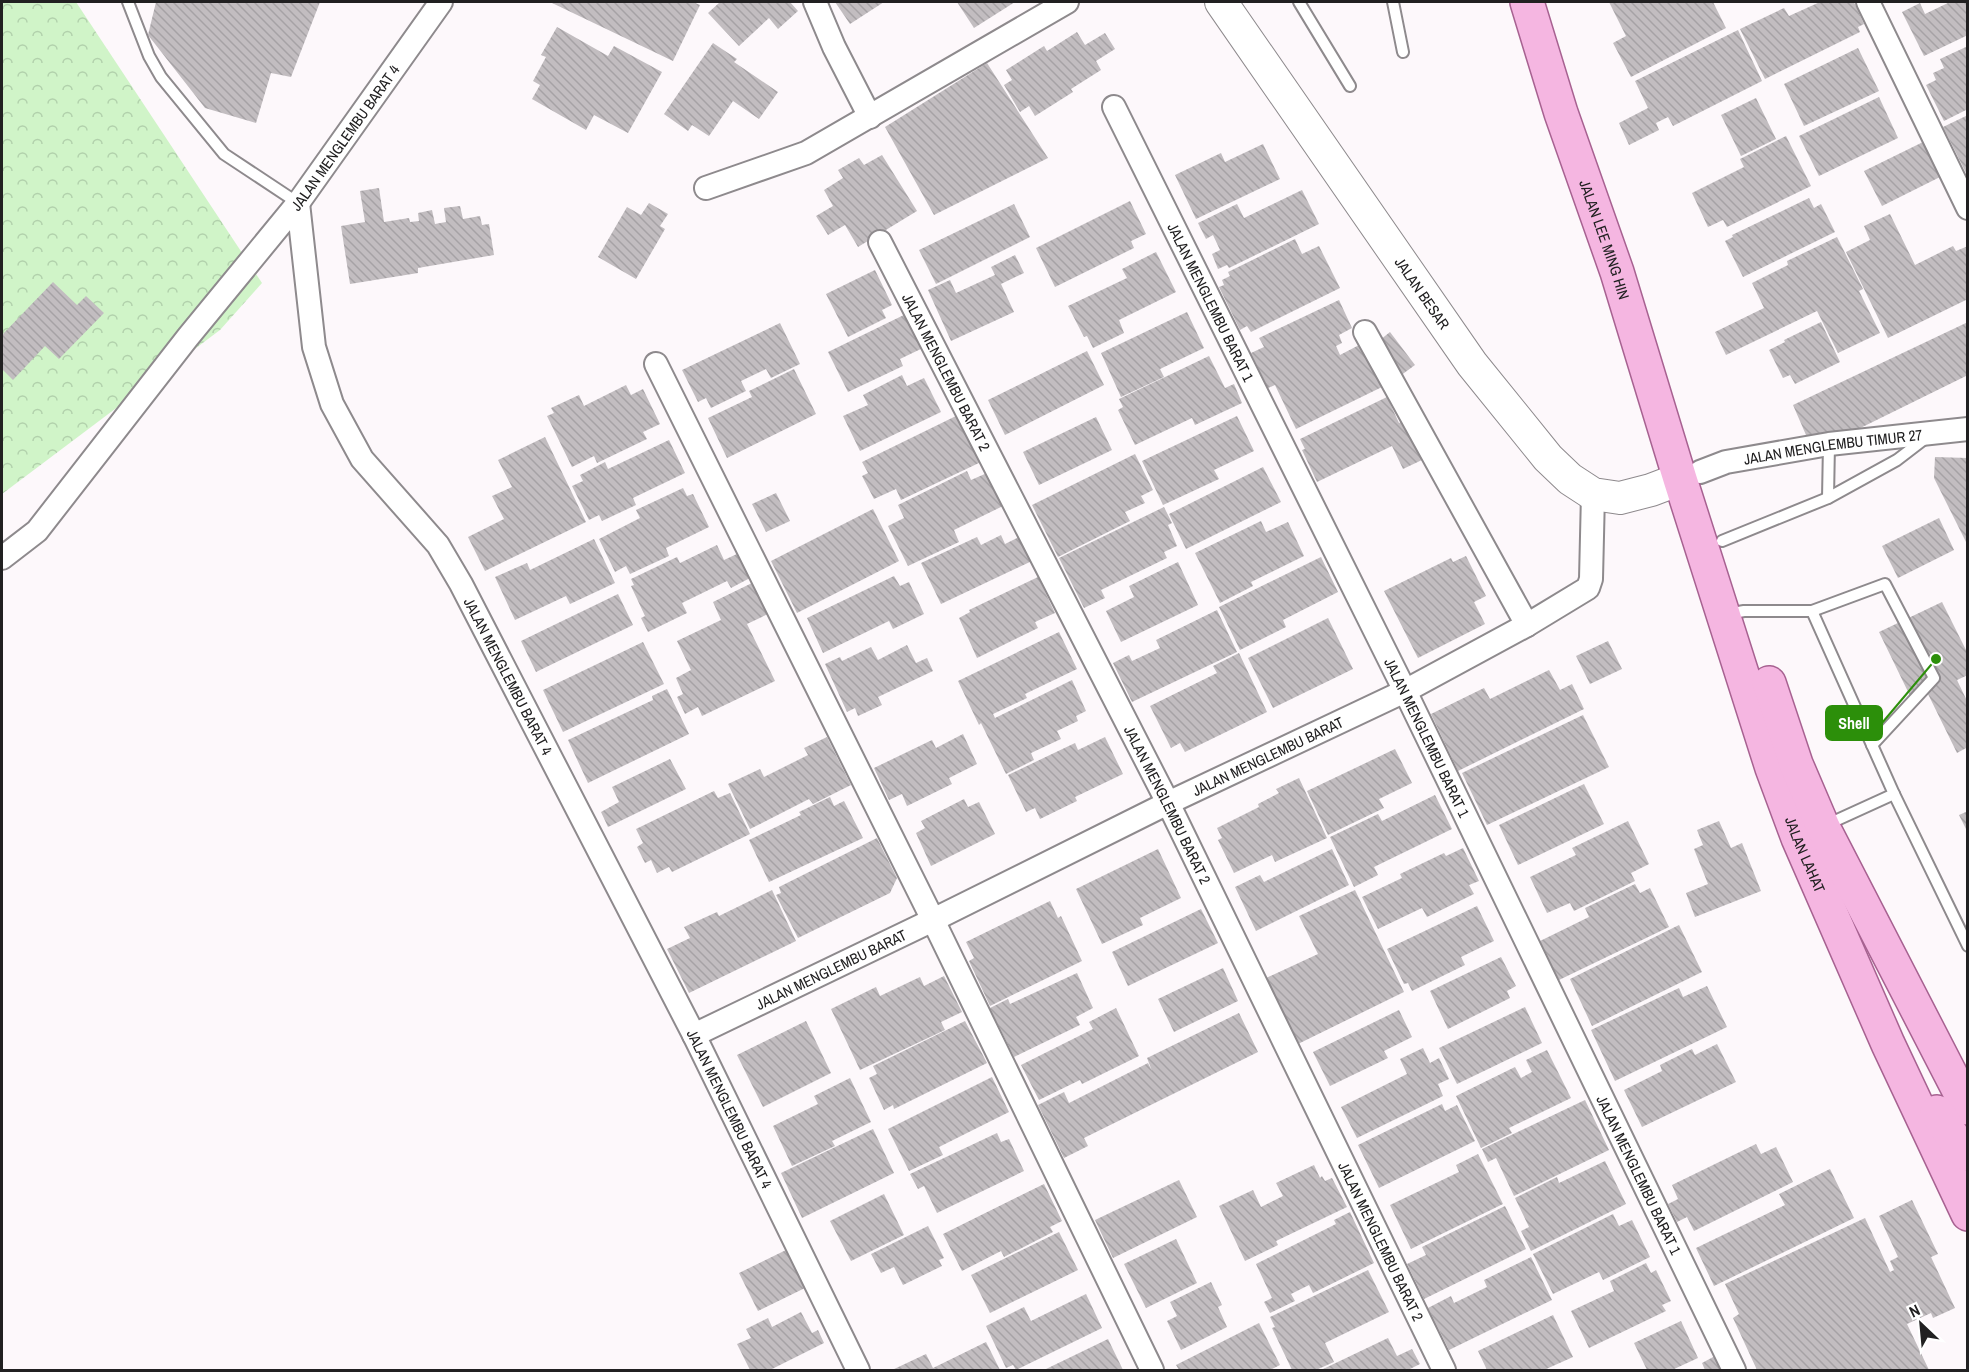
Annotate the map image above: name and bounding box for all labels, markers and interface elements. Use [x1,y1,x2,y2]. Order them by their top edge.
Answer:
street label: JALAN MENGLEMBU BARAT 4 [286,60,404,215]
street label: JALAN LEE MING HIN [1575,177,1635,302]
street label: JALAN MENGLEMBU BARAT 1 [1163,219,1260,385]
street label: JALAN BESAR [1390,253,1455,333]
street label: JALAN MENGLEMBU BARAT 2 [897,289,996,455]
street label: JALAN MENGLEMBU TIMUR 27 [1742,423,1924,469]
street label: JALAN MENGLEMBU BARAT 4 [459,594,558,759]
street label: JALAN MENGLEMBU BARAT 1 [1380,654,1475,821]
callout: Shell [1826,706,1882,740]
street label: JALAN MENGLEMBU BARAT [1189,711,1347,801]
text: Shell [1838,712,1870,734]
street label: JALAN MENGLEMBU BARAT 2 [1119,722,1216,888]
street label: JALAN LAHAT [1780,813,1831,896]
street label: JALAN MENGLEMBU BARAT [752,924,910,1014]
street label: JALAN MENGLEMBU BARAT 4 [682,1025,778,1192]
street label: JALAN MENGLEMBU BARAT 1 [1592,1092,1687,1258]
street label: JALAN MENGLEMBU BARAT 2 [1334,1158,1429,1325]
north arrow [1891,1294,1951,1354]
text: N [1905,1299,1924,1322]

